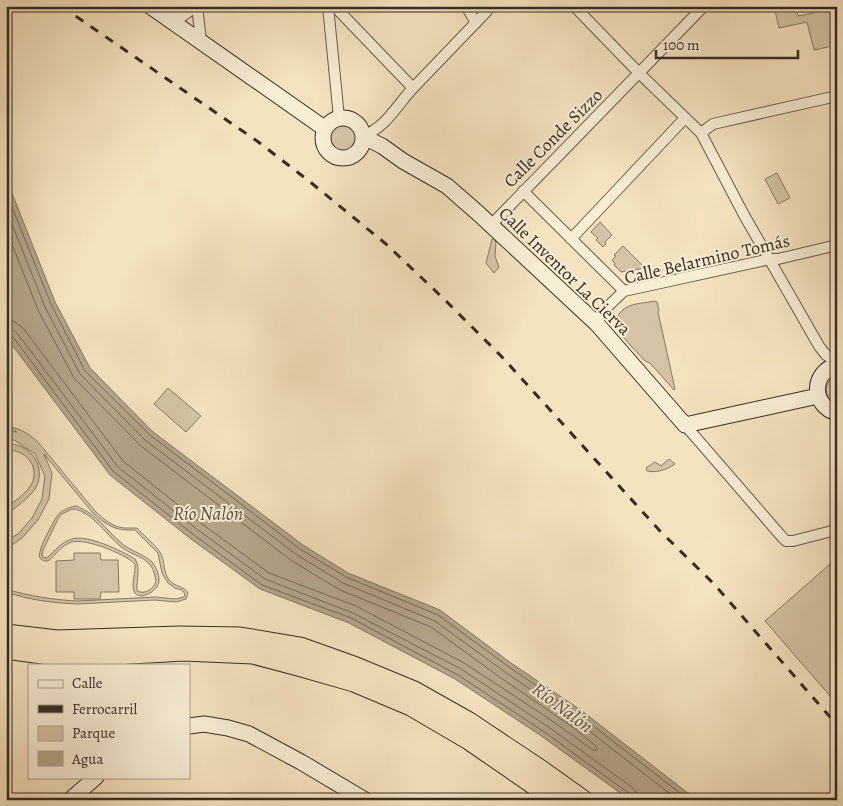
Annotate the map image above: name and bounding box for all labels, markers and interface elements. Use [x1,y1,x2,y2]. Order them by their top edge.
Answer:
scale bar [656,28,798,60]
text: 100 m [663,35,700,55]
street label: Calle Conde Sizzo [498,83,608,193]
street label: Calle Inventor La Cierva [494,201,637,341]
street label: Calle Belarmino Tomás [622,228,792,290]
water label: Río Nalón [173,501,243,527]
legend [28,664,190,778]
text: Calle [72,673,103,693]
water label: Río Nalón [527,676,598,739]
text: Ferrocarril [72,699,137,719]
text: Parque [72,723,115,743]
text: Agua [71,749,103,769]

